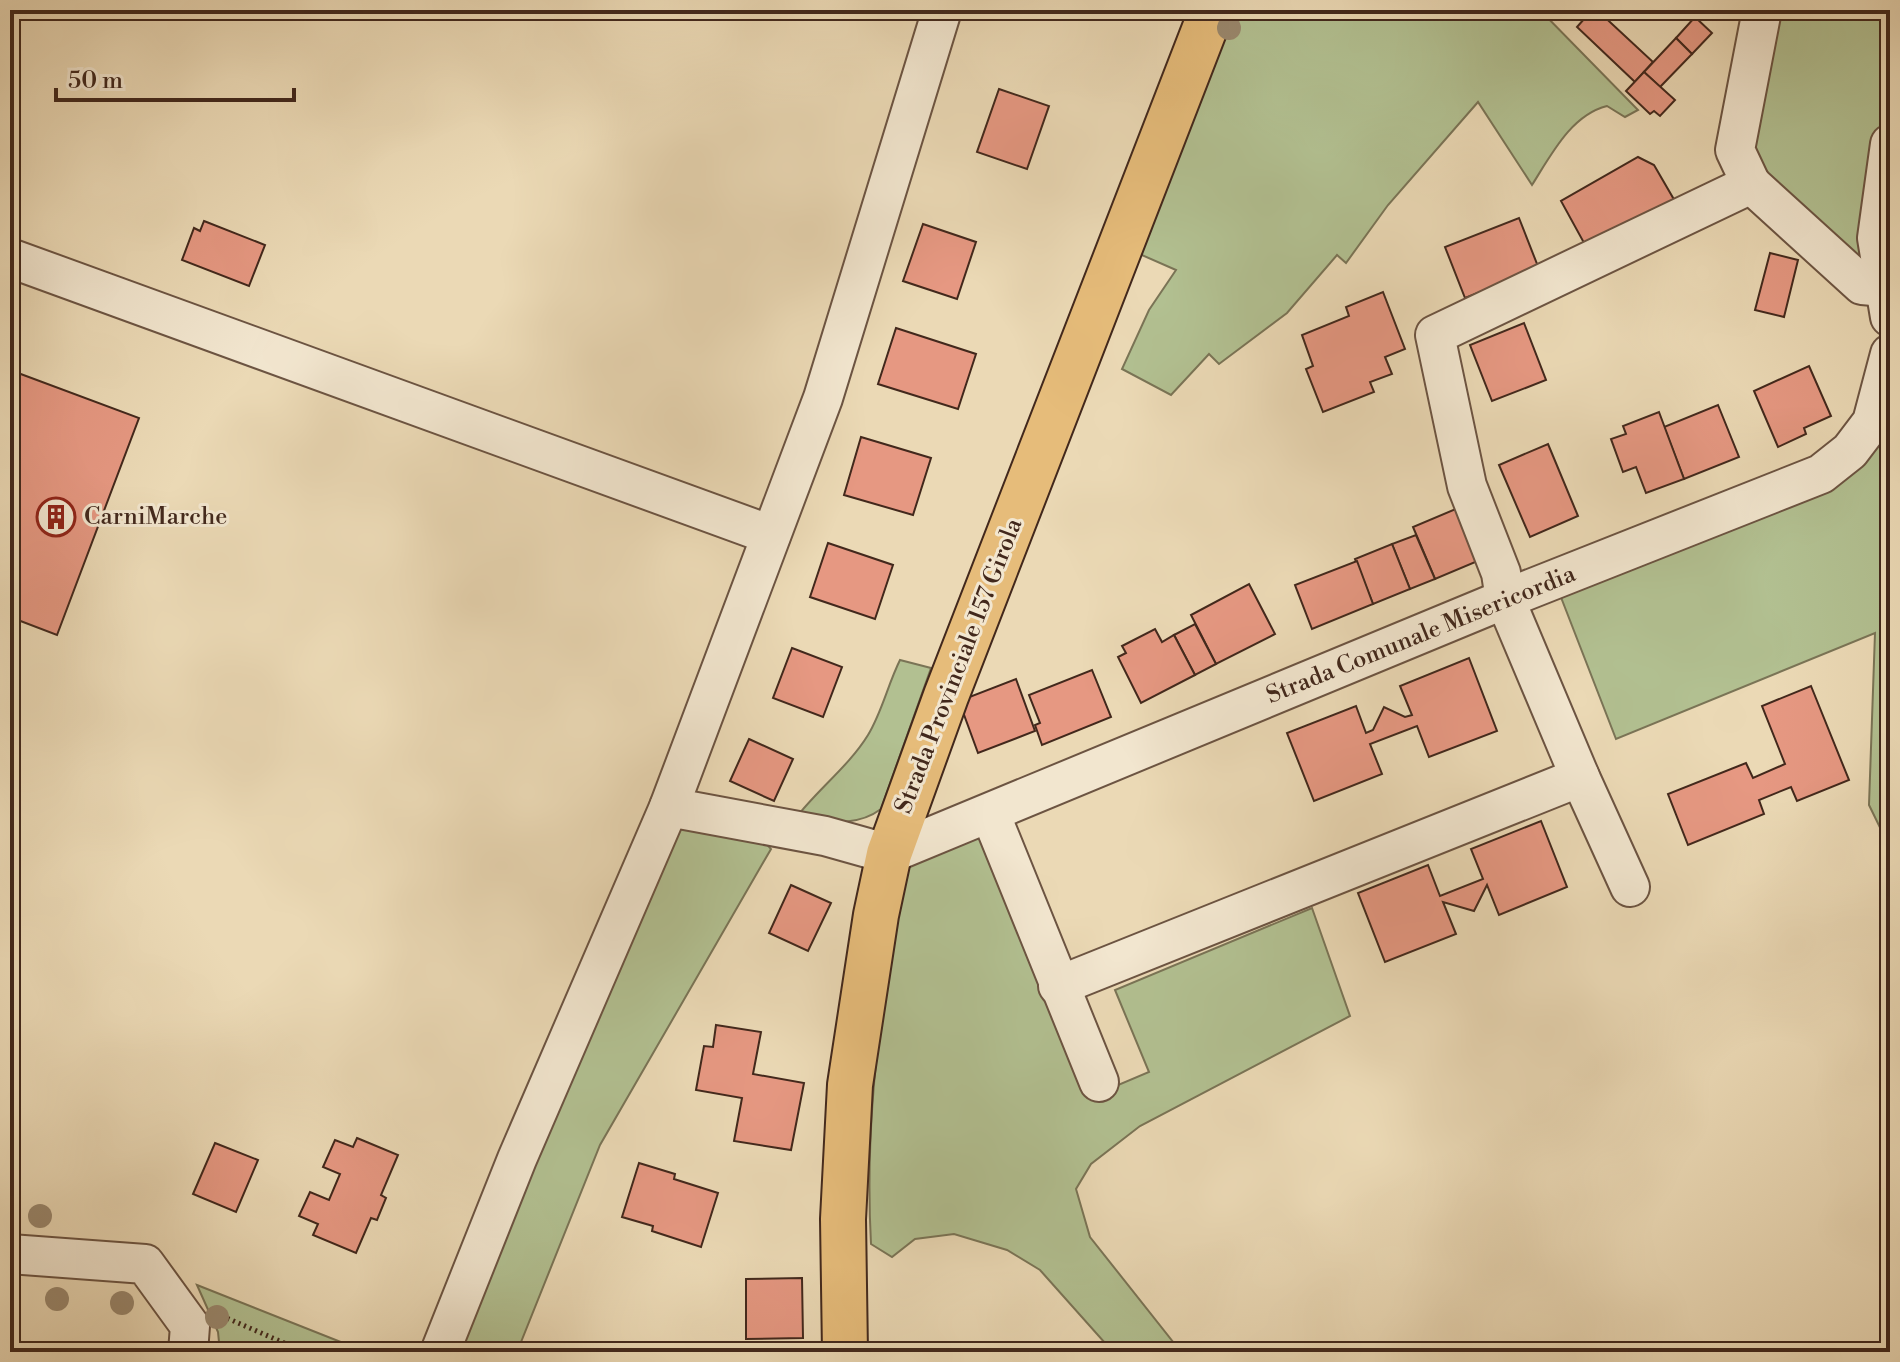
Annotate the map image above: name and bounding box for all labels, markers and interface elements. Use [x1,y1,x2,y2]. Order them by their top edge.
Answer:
scale bar [56,52,294,102]
text: 50 m [68,66,123,96]
building icon: CarniMarche [35,496,77,538]
place label: CarniMarche [84,502,227,532]
street label: Strada Provinciale 157 Girola [889,513,1030,818]
street label: Strada Comunale Misericordia [1262,559,1581,711]

